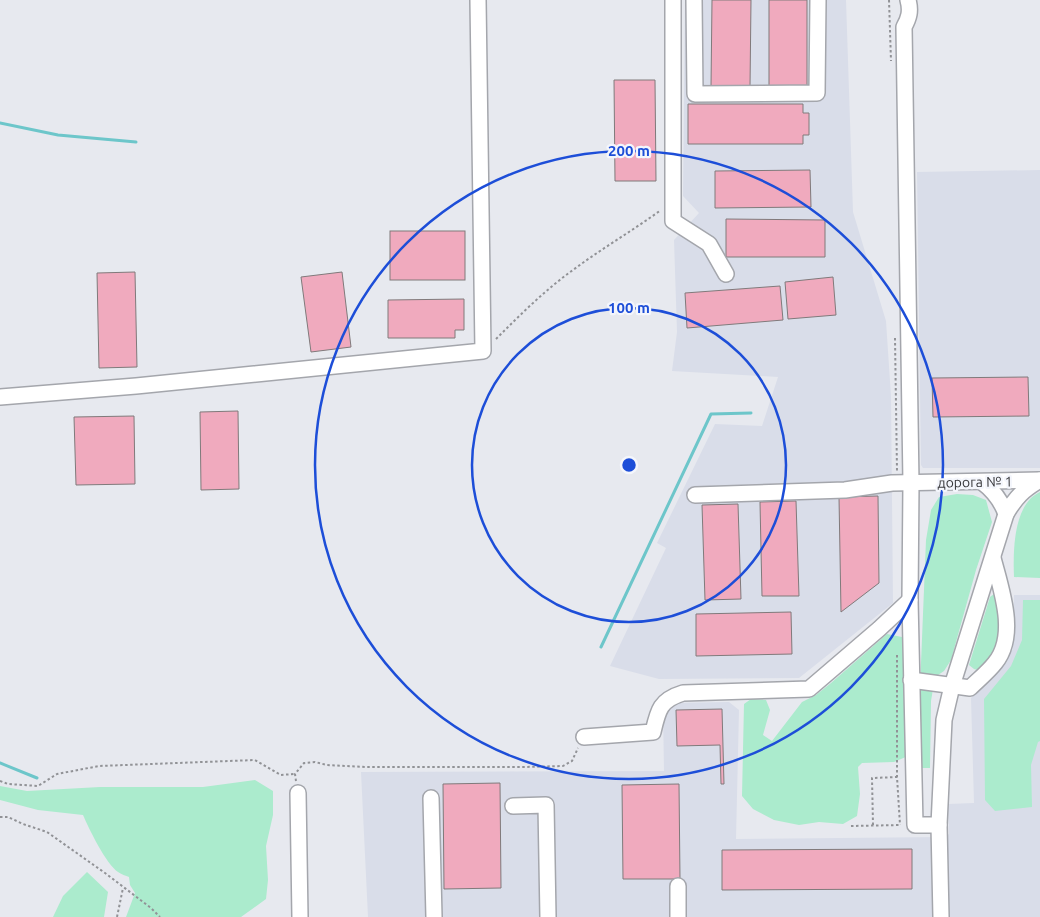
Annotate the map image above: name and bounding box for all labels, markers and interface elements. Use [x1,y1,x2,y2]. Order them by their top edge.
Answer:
text: 200 m [608,142,650,159]
text: 100 m [608,299,650,316]
centre of rings [620,456,638,474]
street label: дорога № 1 [937,473,1013,491]

